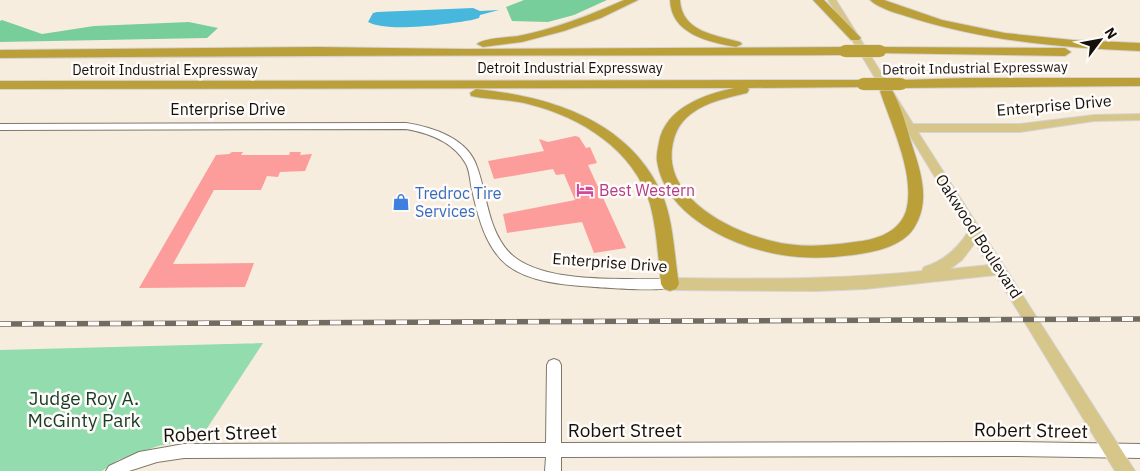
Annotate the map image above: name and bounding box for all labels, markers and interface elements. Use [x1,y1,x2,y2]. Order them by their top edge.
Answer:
north arrow [1075,15,1125,65]
text: N [1101,24,1121,42]
street label: Detroit Industrial Expressway [882,57,1068,79]
street label: Detroit Industrial Expressway [477,59,663,77]
street label: Detroit Industrial Expressway [72,61,258,79]
street label: Enterprise Drive [996,90,1112,120]
street label: Enterprise Drive [170,99,286,119]
street label: Oakwood Boulevard [931,170,1027,302]
hotel icon: Best Western [575,180,595,200]
place label: Best Western [599,180,695,200]
place label: Tredroc Tire Services [415,183,502,221]
shop icon: Tredroc Tire Services [391,192,411,212]
street label: Enterprise Drive [552,248,668,276]
park label: Judge Roy A. McGinty Park [28,386,140,432]
street label: Robert Street [974,417,1088,443]
street label: Robert Street [568,418,682,442]
street label: Robert Street [162,419,278,447]

